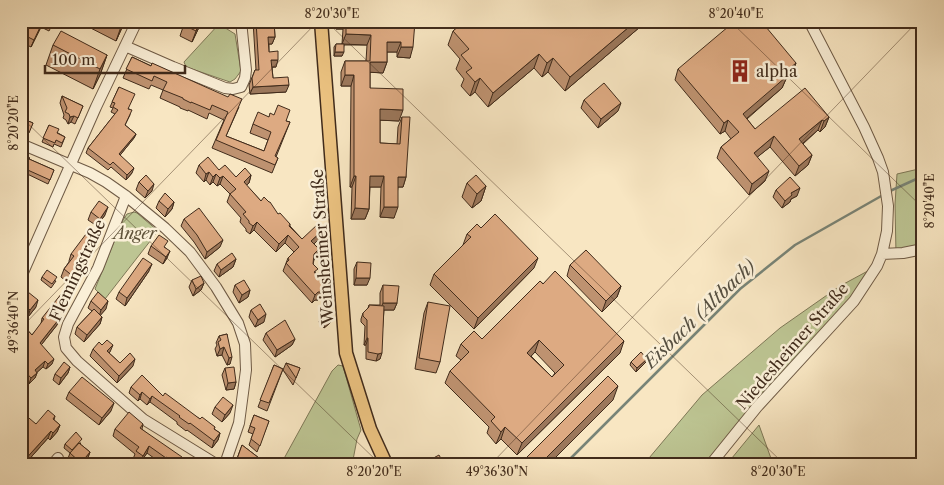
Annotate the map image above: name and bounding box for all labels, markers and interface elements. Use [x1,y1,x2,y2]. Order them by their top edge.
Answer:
text: 8°20'30"E [304,6,360,21]
text: 8°20'40"E [709,6,763,21]
scale bar [45,42,185,74]
text: 100 m [52,50,95,69]
building icon: alpha [727,58,753,84]
place label: alpha [756,61,798,81]
text: 8°20'20"E [6,95,21,151]
street label: Weinsheimer Straße [307,169,337,326]
text: 8°20'40"E [922,174,937,228]
street label: Flemingstraße [45,216,109,324]
park label: Anger [110,223,158,243]
water label: Eisbach (Altbach) [638,255,761,375]
street label: Niedesheimer Straße [732,279,853,413]
text: 49°36'40"N [6,291,21,353]
text: 8°20'20"E [346,464,402,479]
text: 49°36'30"N [466,464,528,479]
text: 8°20'30"E [750,464,806,479]

